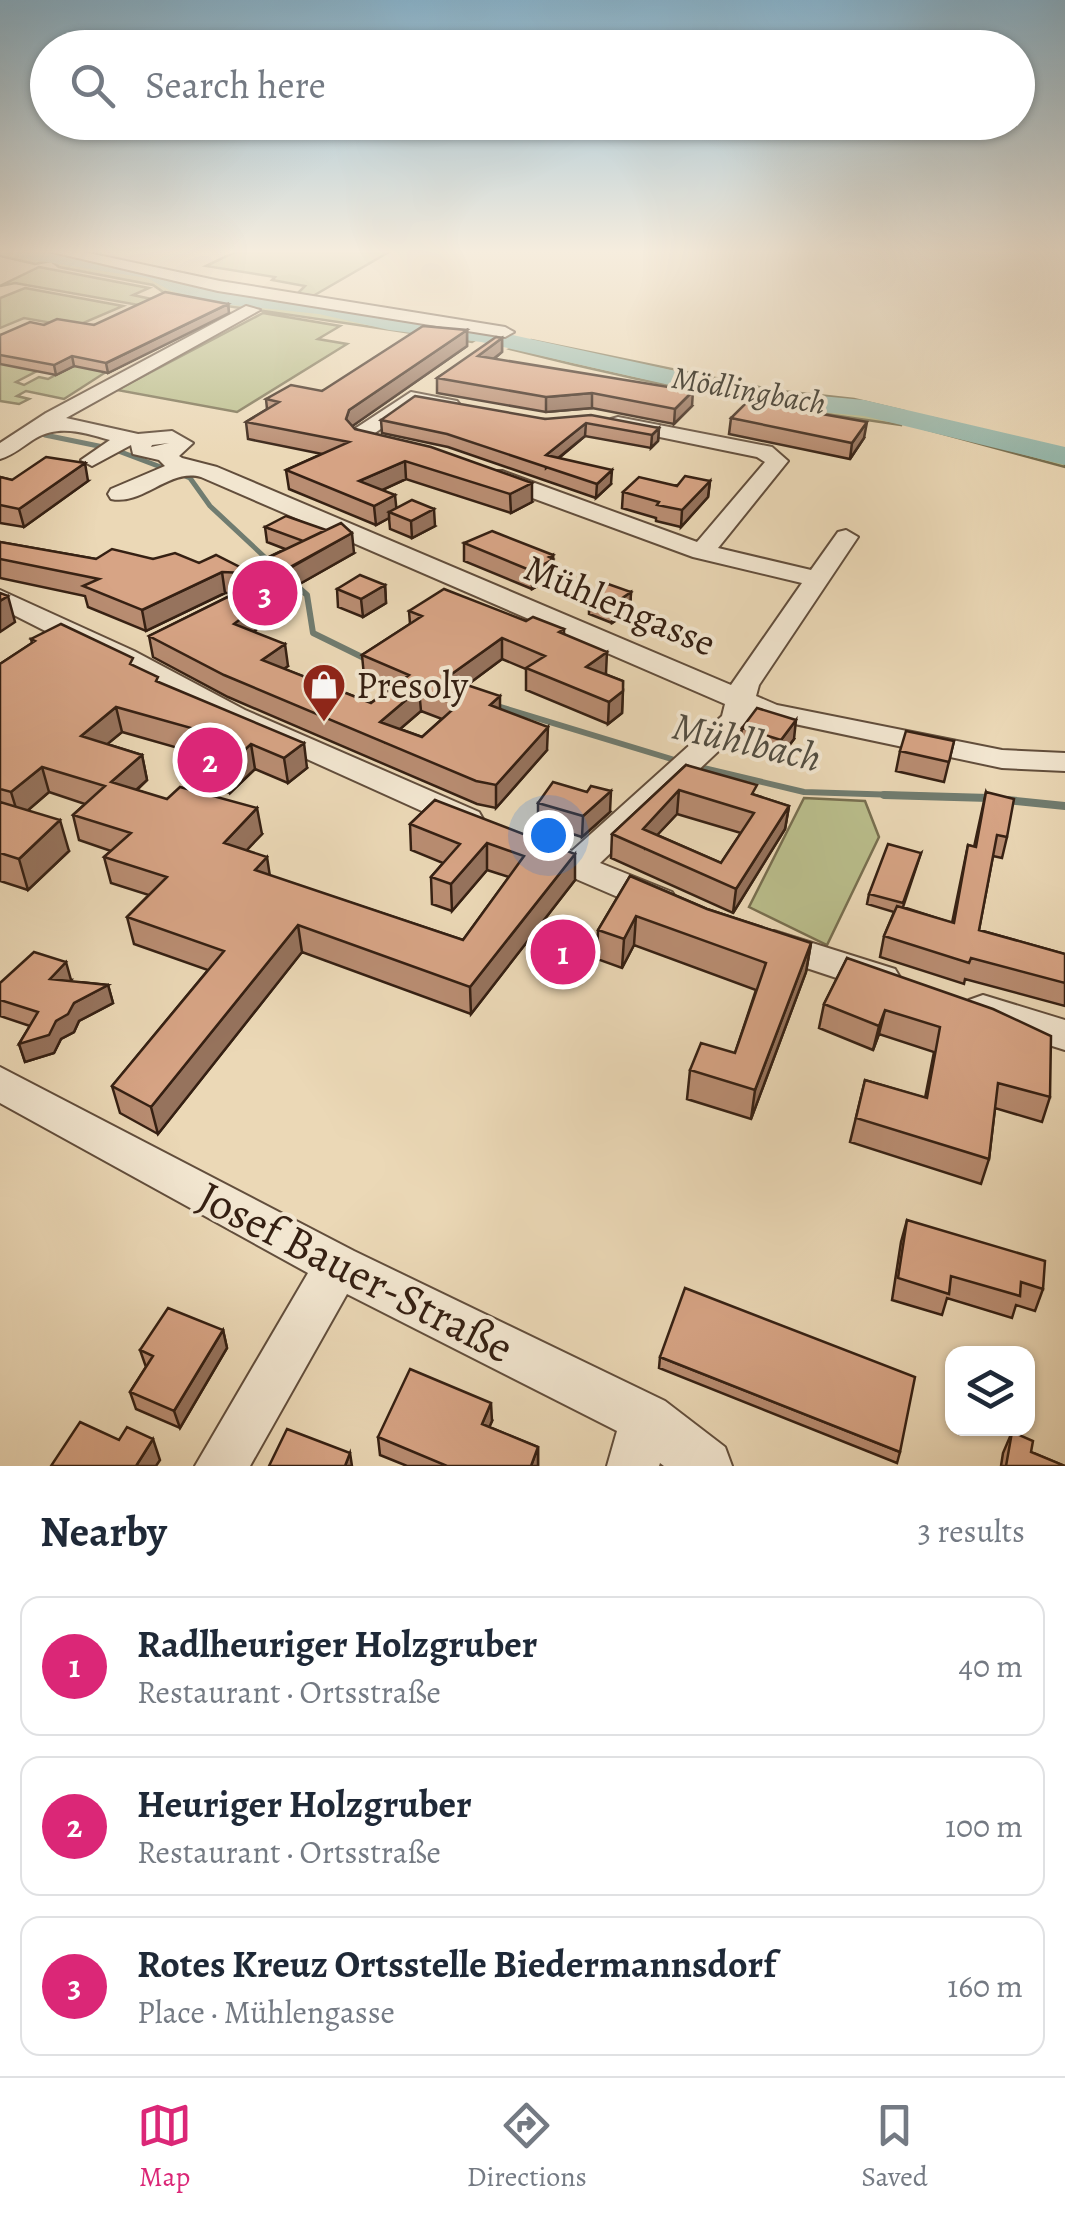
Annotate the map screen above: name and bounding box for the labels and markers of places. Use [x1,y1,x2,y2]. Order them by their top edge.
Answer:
pin: 3 [232,556,298,630]
place label: Presoly [356,659,469,711]
shop icon: Presoly [301,662,347,723]
pin: 2 [178,722,242,798]
pin: 1 [530,914,596,990]

